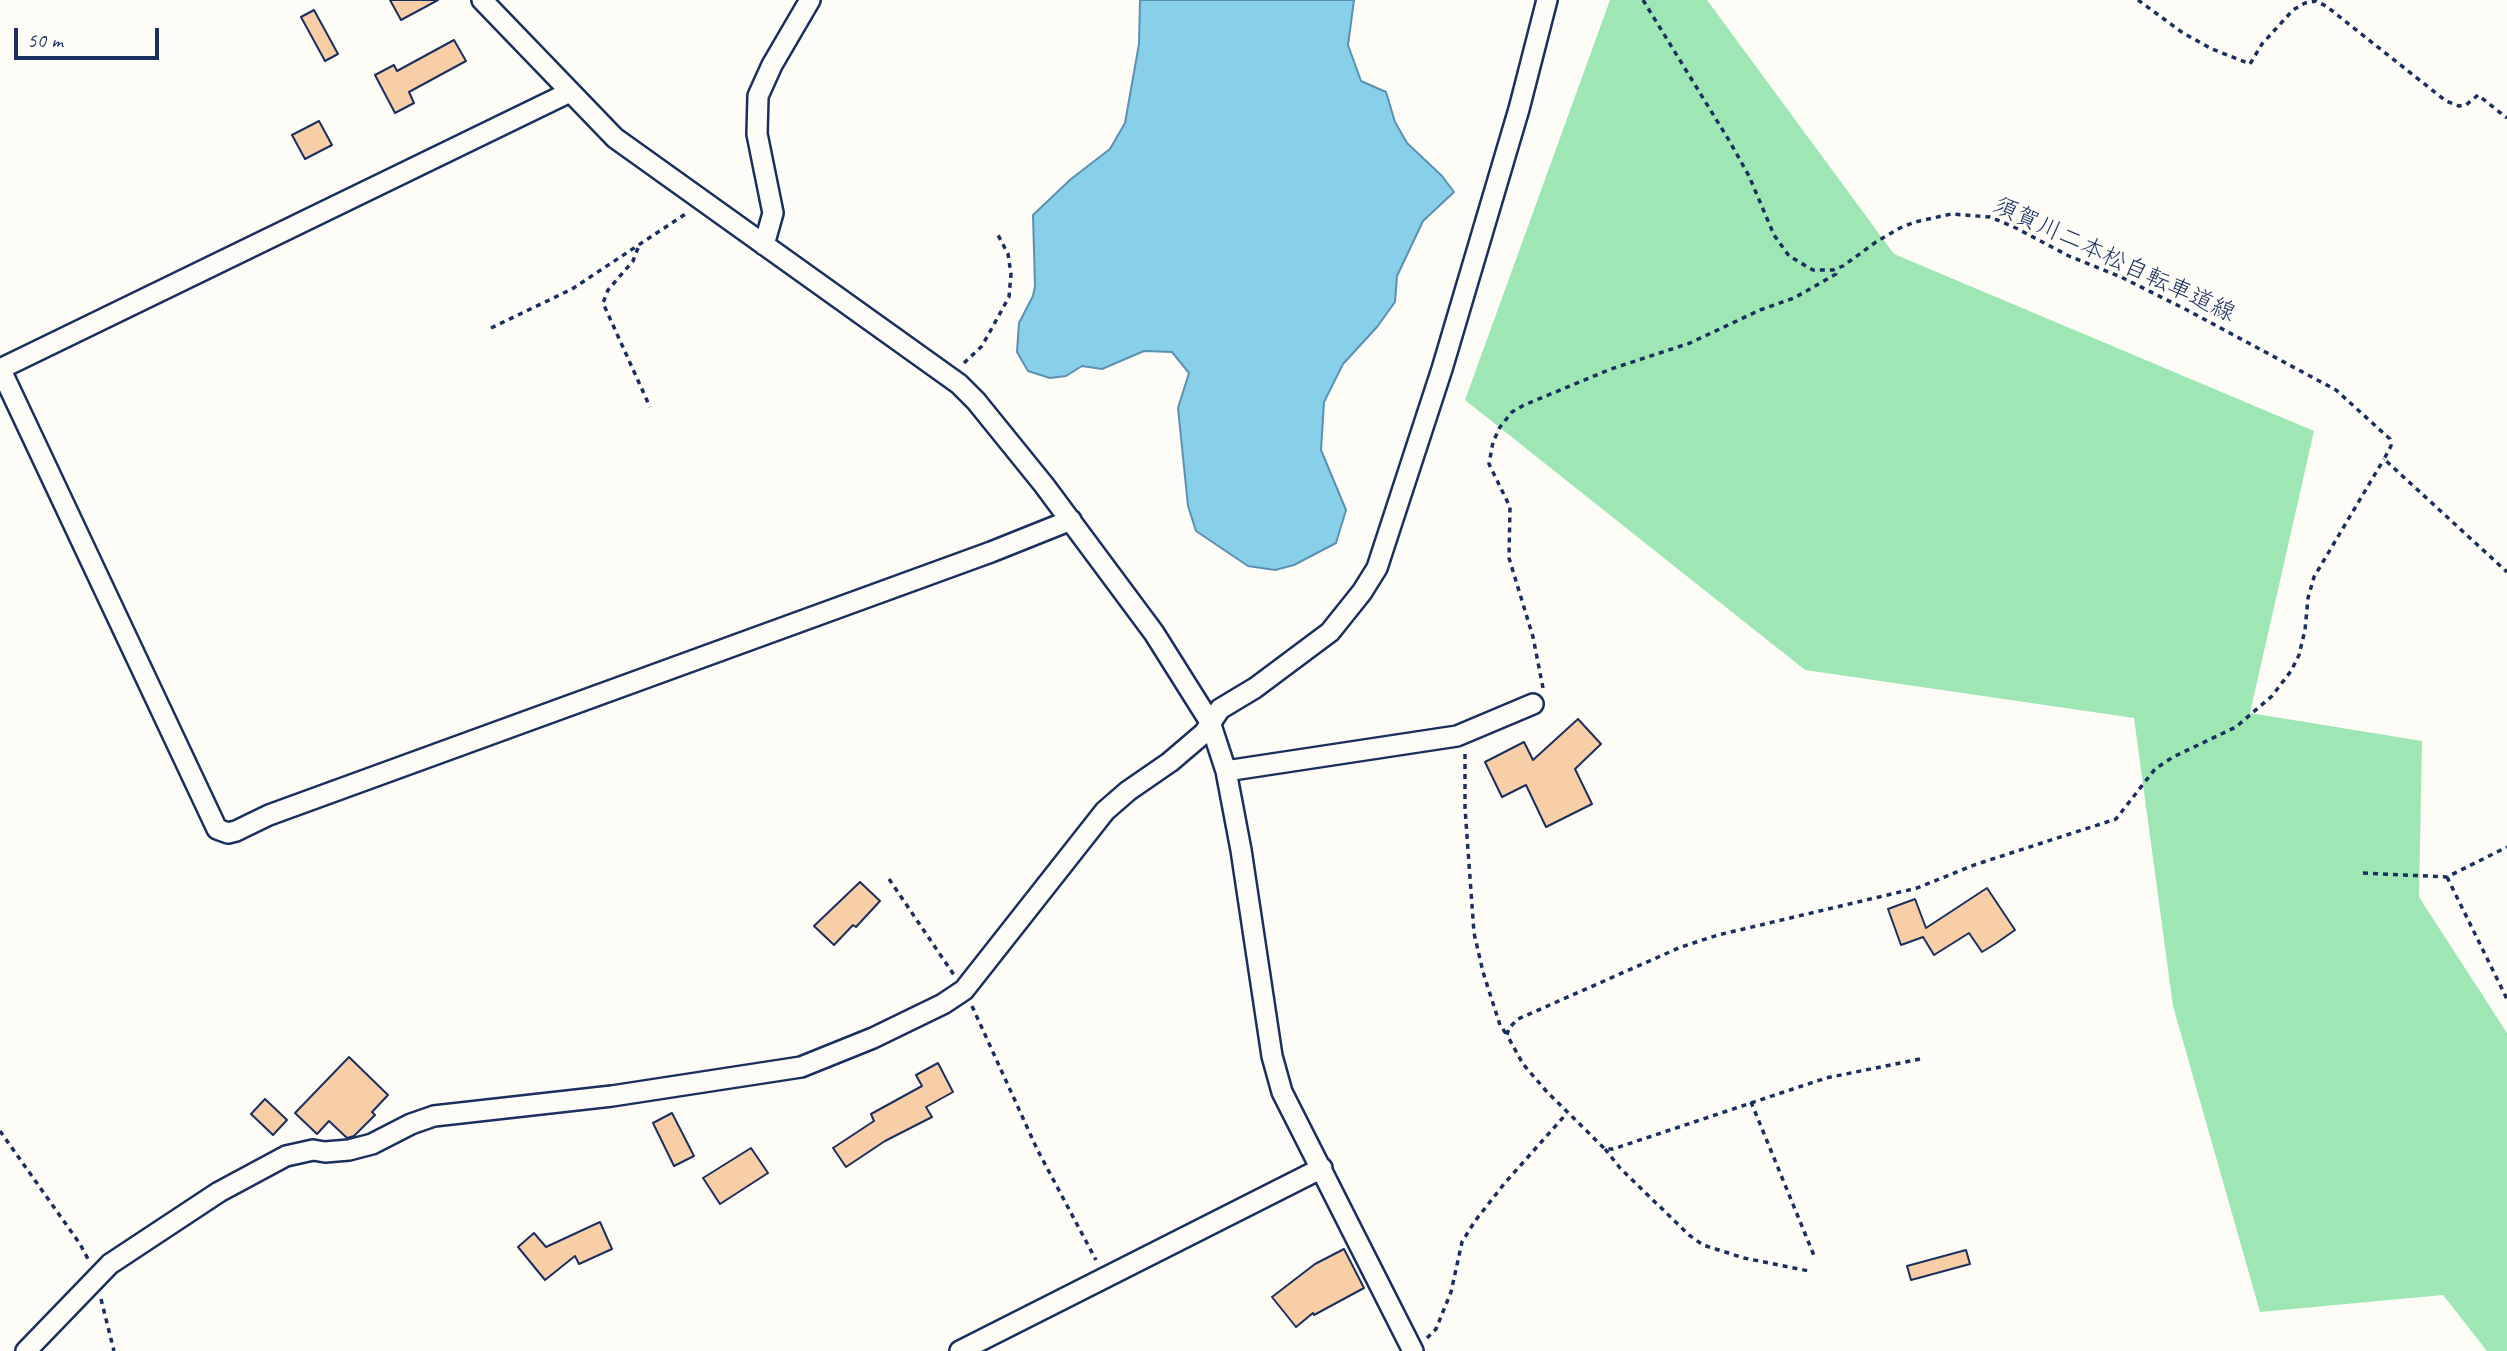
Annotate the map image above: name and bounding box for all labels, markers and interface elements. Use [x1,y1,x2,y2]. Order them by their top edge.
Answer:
scale bar [18,14,163,58]
text: 50 m [27,27,63,53]
street label: 須賀川二本松自転車道線 [1988,191,2240,329]

